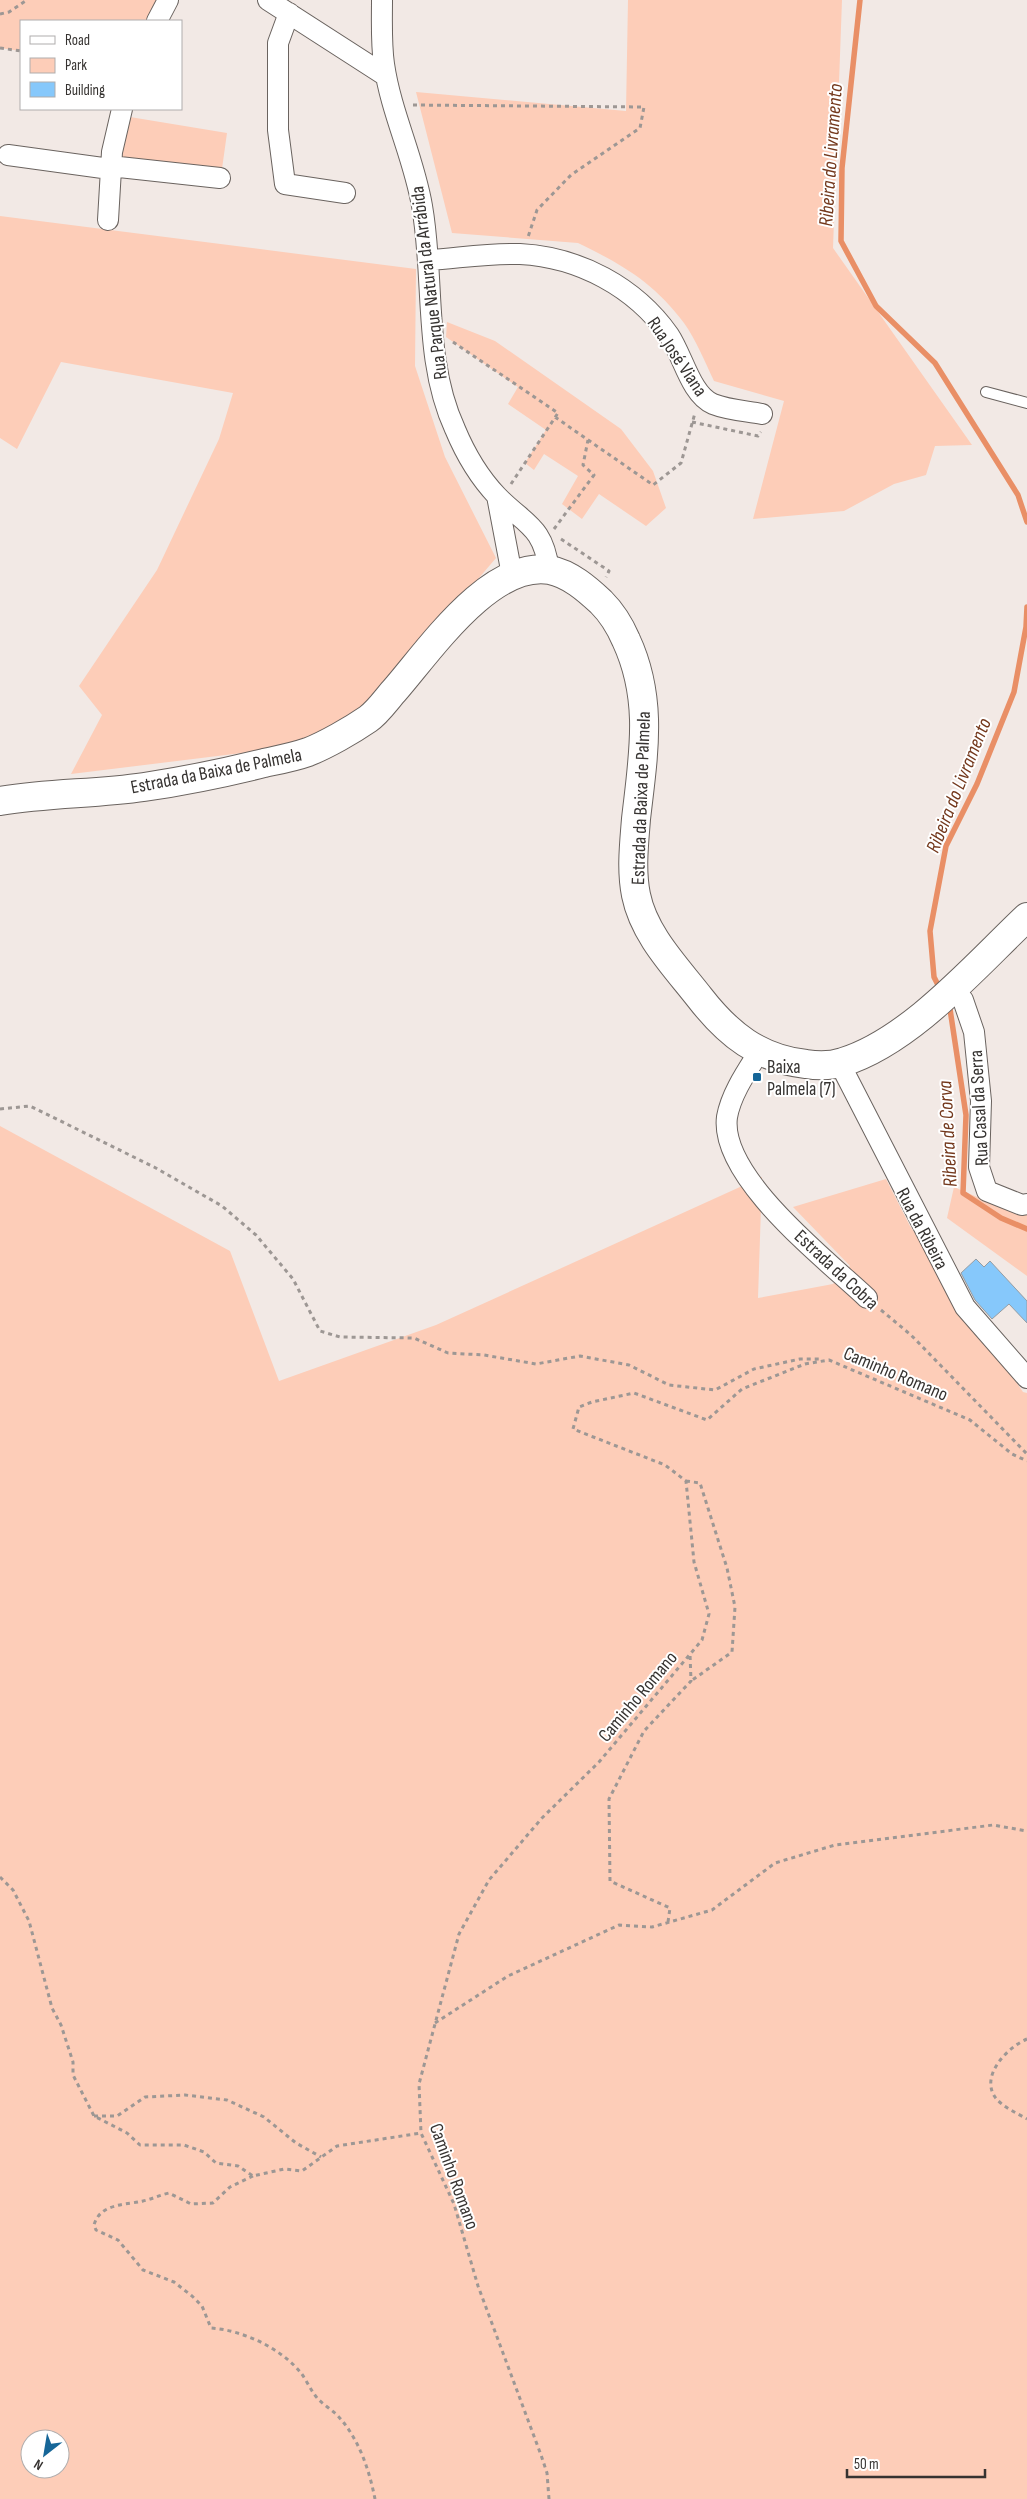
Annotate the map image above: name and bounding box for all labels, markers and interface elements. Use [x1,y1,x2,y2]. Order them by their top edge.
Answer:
legend [20,20,182,110]
text: Road [65,31,90,50]
text: Park [65,56,87,75]
text: Building [65,81,105,100]
water label: Ribeira do Livramento [814,83,848,227]
street label: Rua Parque Natural da Arrábida [406,185,453,381]
street label: Rua José Viana [642,313,712,401]
street label: Estrada da Baixa de Palmela [627,711,656,885]
water label: Ribeira do Livramento [921,715,997,856]
street label: Estrada da Baixa de Palmela [129,744,304,799]
street label: Rua Casal da Serra [965,1049,994,1166]
place label: Baixa Palmela (7) [767,1056,836,1101]
marker: Baixa Palmela (7) [751,1071,763,1083]
water label: Ribeira de Corva [933,1080,963,1188]
street label: Rua da Ribeira [891,1184,953,1273]
street label: Estrada da Cobra [789,1225,883,1315]
street label: Caminho Romano [840,1342,951,1407]
street label: Caminho Romano [594,1647,683,1747]
street label: Caminho Romano [424,2120,483,2233]
north arrow [20,2429,70,2479]
scale bar [847,2446,984,2478]
text: 50 m [854,2455,879,2474]
text: N [31,2456,46,2474]

